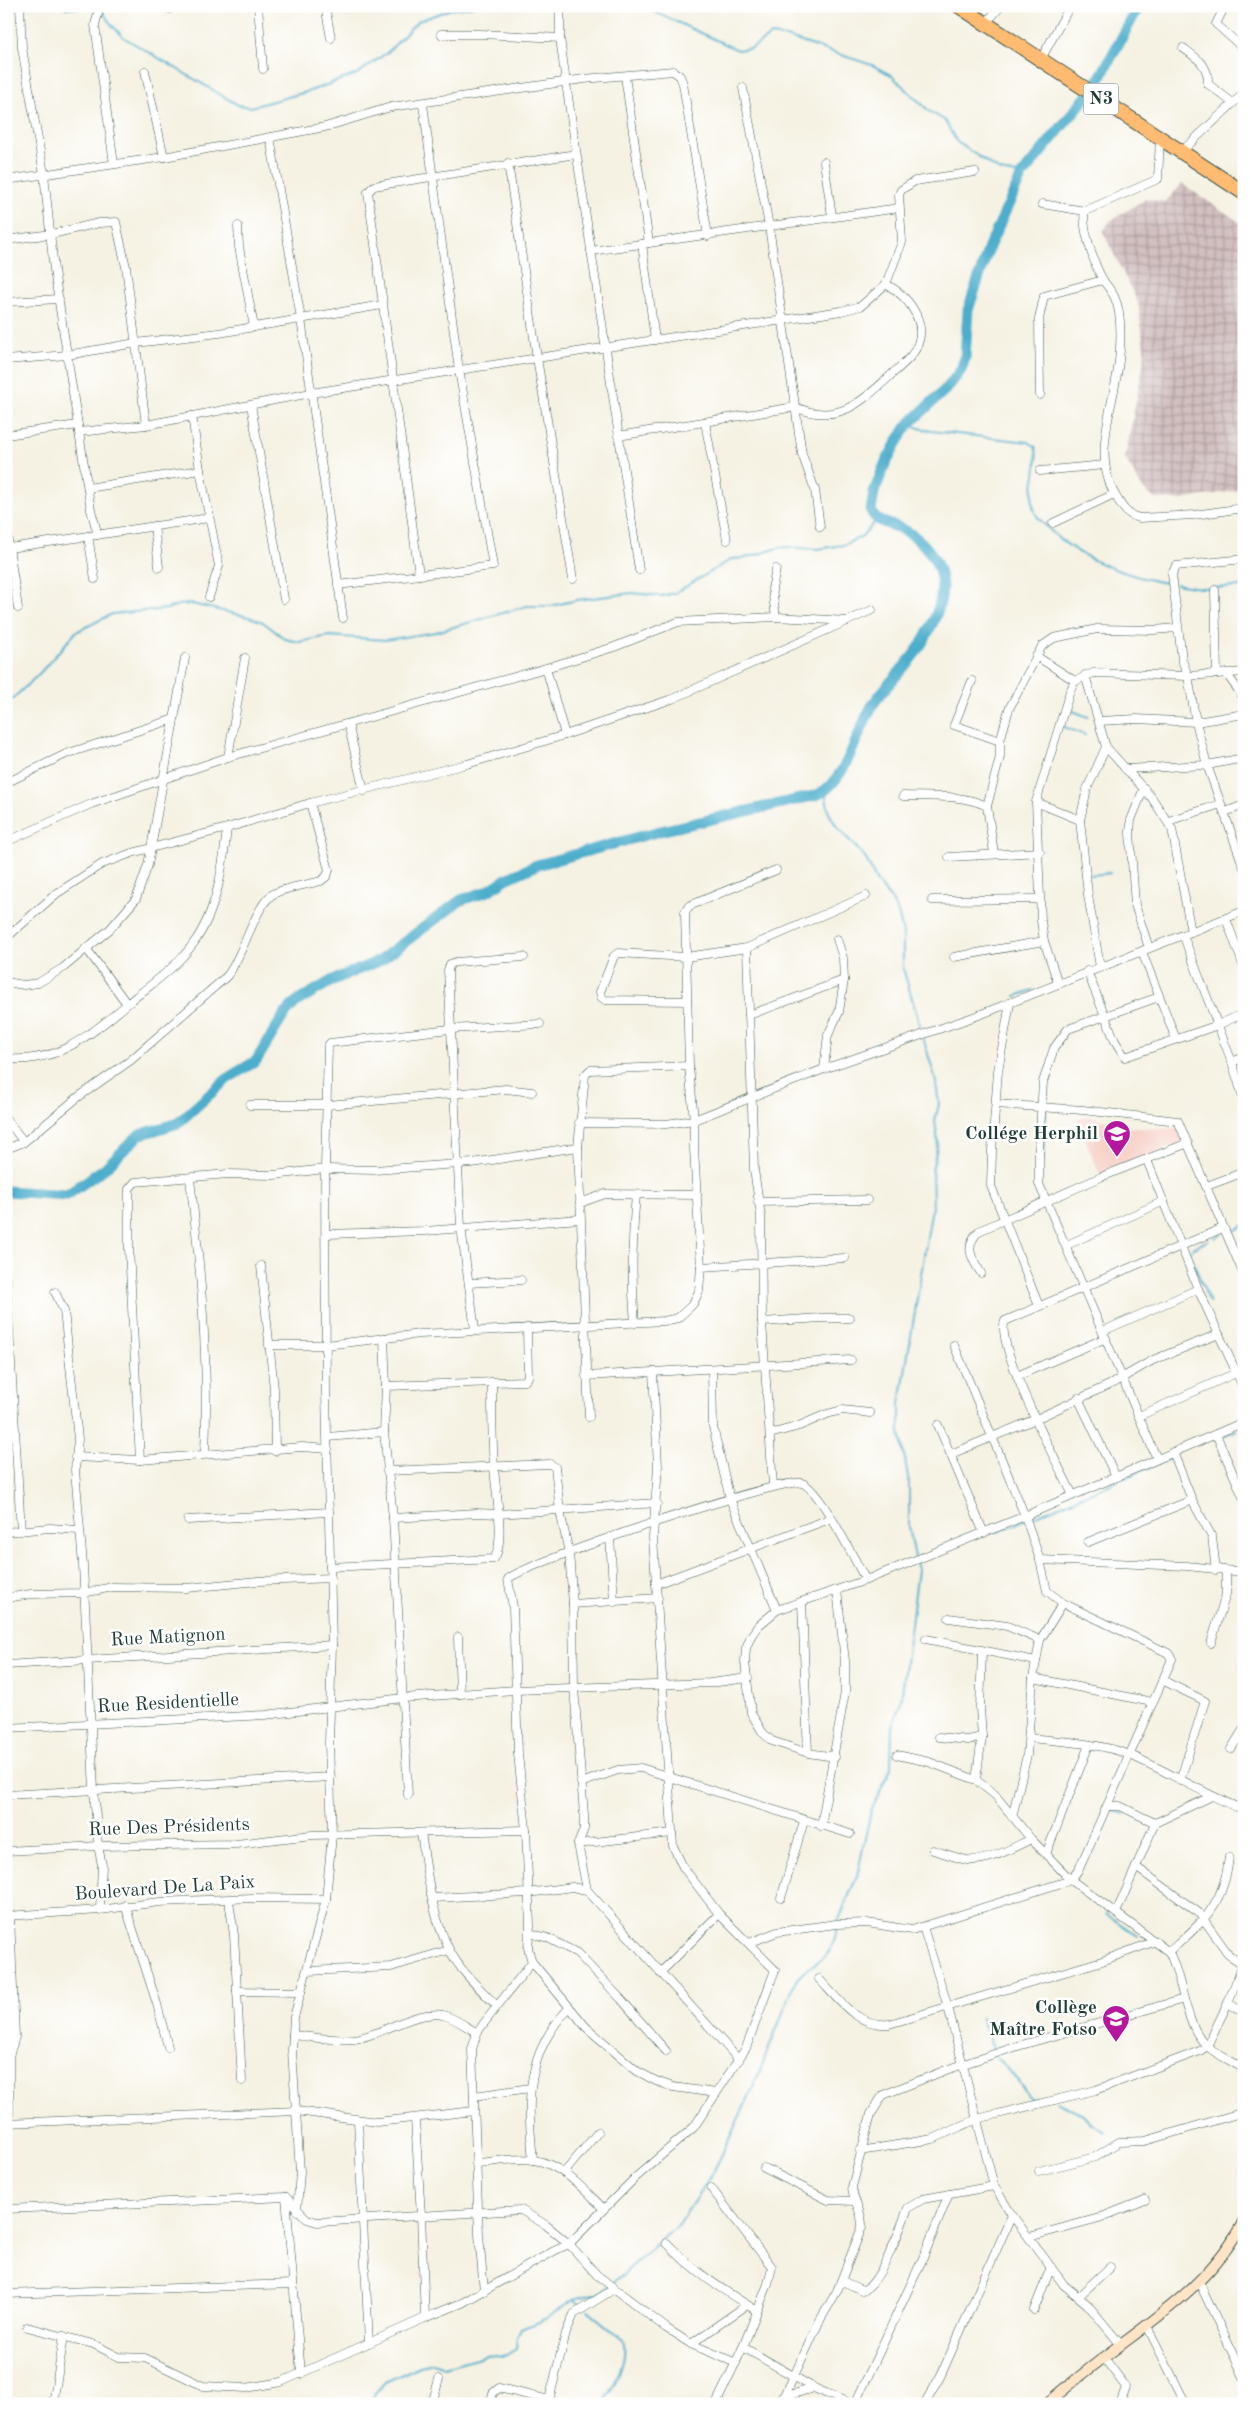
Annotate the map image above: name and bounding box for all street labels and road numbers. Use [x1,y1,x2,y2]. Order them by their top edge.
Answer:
road number: N3 [1084,84,1118,115]
street label: Rue Matignon [110,1626,226,1650]
street label: Rue Residentielle [97,1691,239,1717]
street label: Rue Des Présidents [88,1816,250,1840]
street label: Boulevard De La Paix [74,1873,256,1905]

